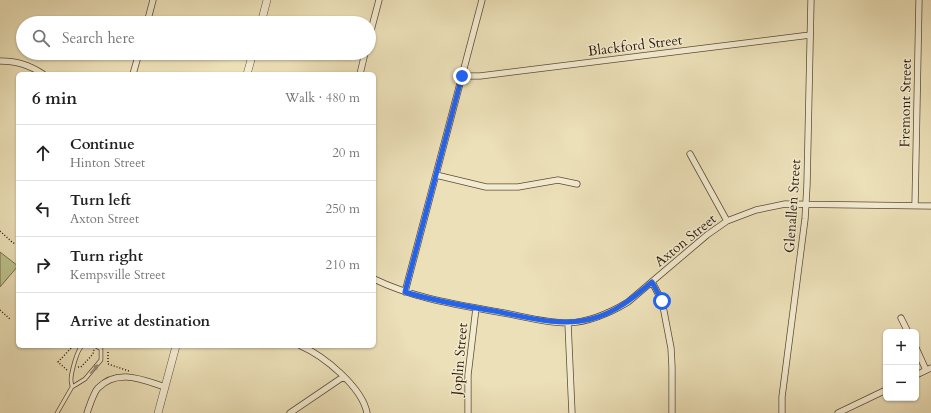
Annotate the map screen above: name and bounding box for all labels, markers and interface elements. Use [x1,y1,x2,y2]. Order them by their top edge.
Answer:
search box [16,16,376,60]
icon: search [30,27,52,49]
text: Search here [62,28,135,48]
street label: Blackford Street [587,30,684,61]
street label: Fremont Street [895,58,916,148]
route end [453,67,471,85]
text: 6 min [32,87,77,110]
text: Walk · 480 m [285,89,360,107]
text: Continue [70,134,135,154]
icon: ahead [32,142,54,164]
text: 20 m [332,144,360,162]
text: Hinton Street [70,154,145,172]
street label: Glenallen Street [780,158,805,254]
text: Turn left [70,190,131,210]
icon: left [32,198,54,220]
text: 250 m [326,200,360,218]
street label: Axton Street [650,209,721,271]
text: Axton Street [70,210,139,228]
text: Turn right [70,246,143,266]
icon: right [32,254,54,276]
text: 210 m [326,256,360,274]
text: Kempsville Street [70,266,165,284]
route start [653,292,671,310]
icon: arrive [32,310,54,332]
text: Arrive at destination [70,311,210,331]
street label: Joplin Street [447,321,472,398]
map controls [883,329,919,401]
button: + [883,329,919,365]
one-way arrow [90,363,99,374]
button: − [883,365,919,401]

